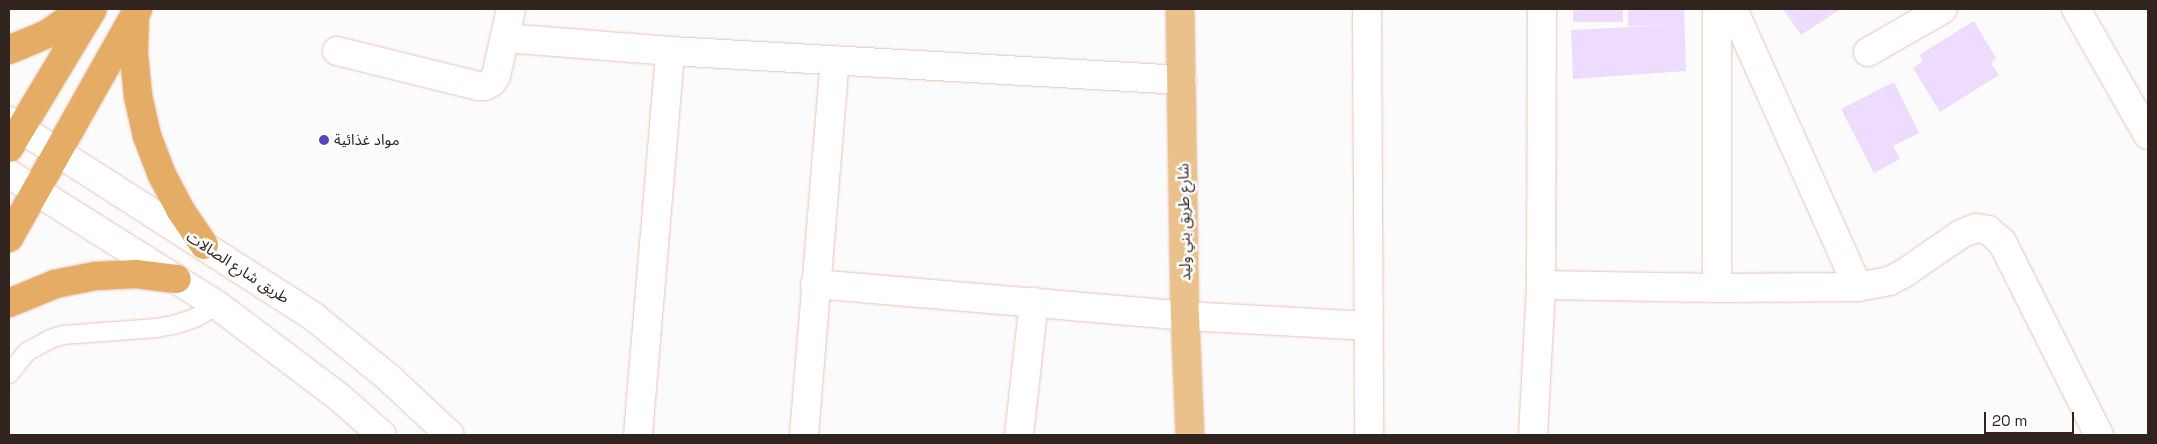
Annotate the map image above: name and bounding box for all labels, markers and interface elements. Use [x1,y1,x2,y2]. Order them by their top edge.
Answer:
place label: مواد غذائية [334,131,400,149]
marker: مواد غذائية [318,134,330,146]
street label: شارع طريق بني وليد [1174,163,1194,281]
street label: طريق شارع الصالات [183,227,293,307]
scale bar [1987,402,2077,434]
text: 20 m [1992,411,2027,430]

